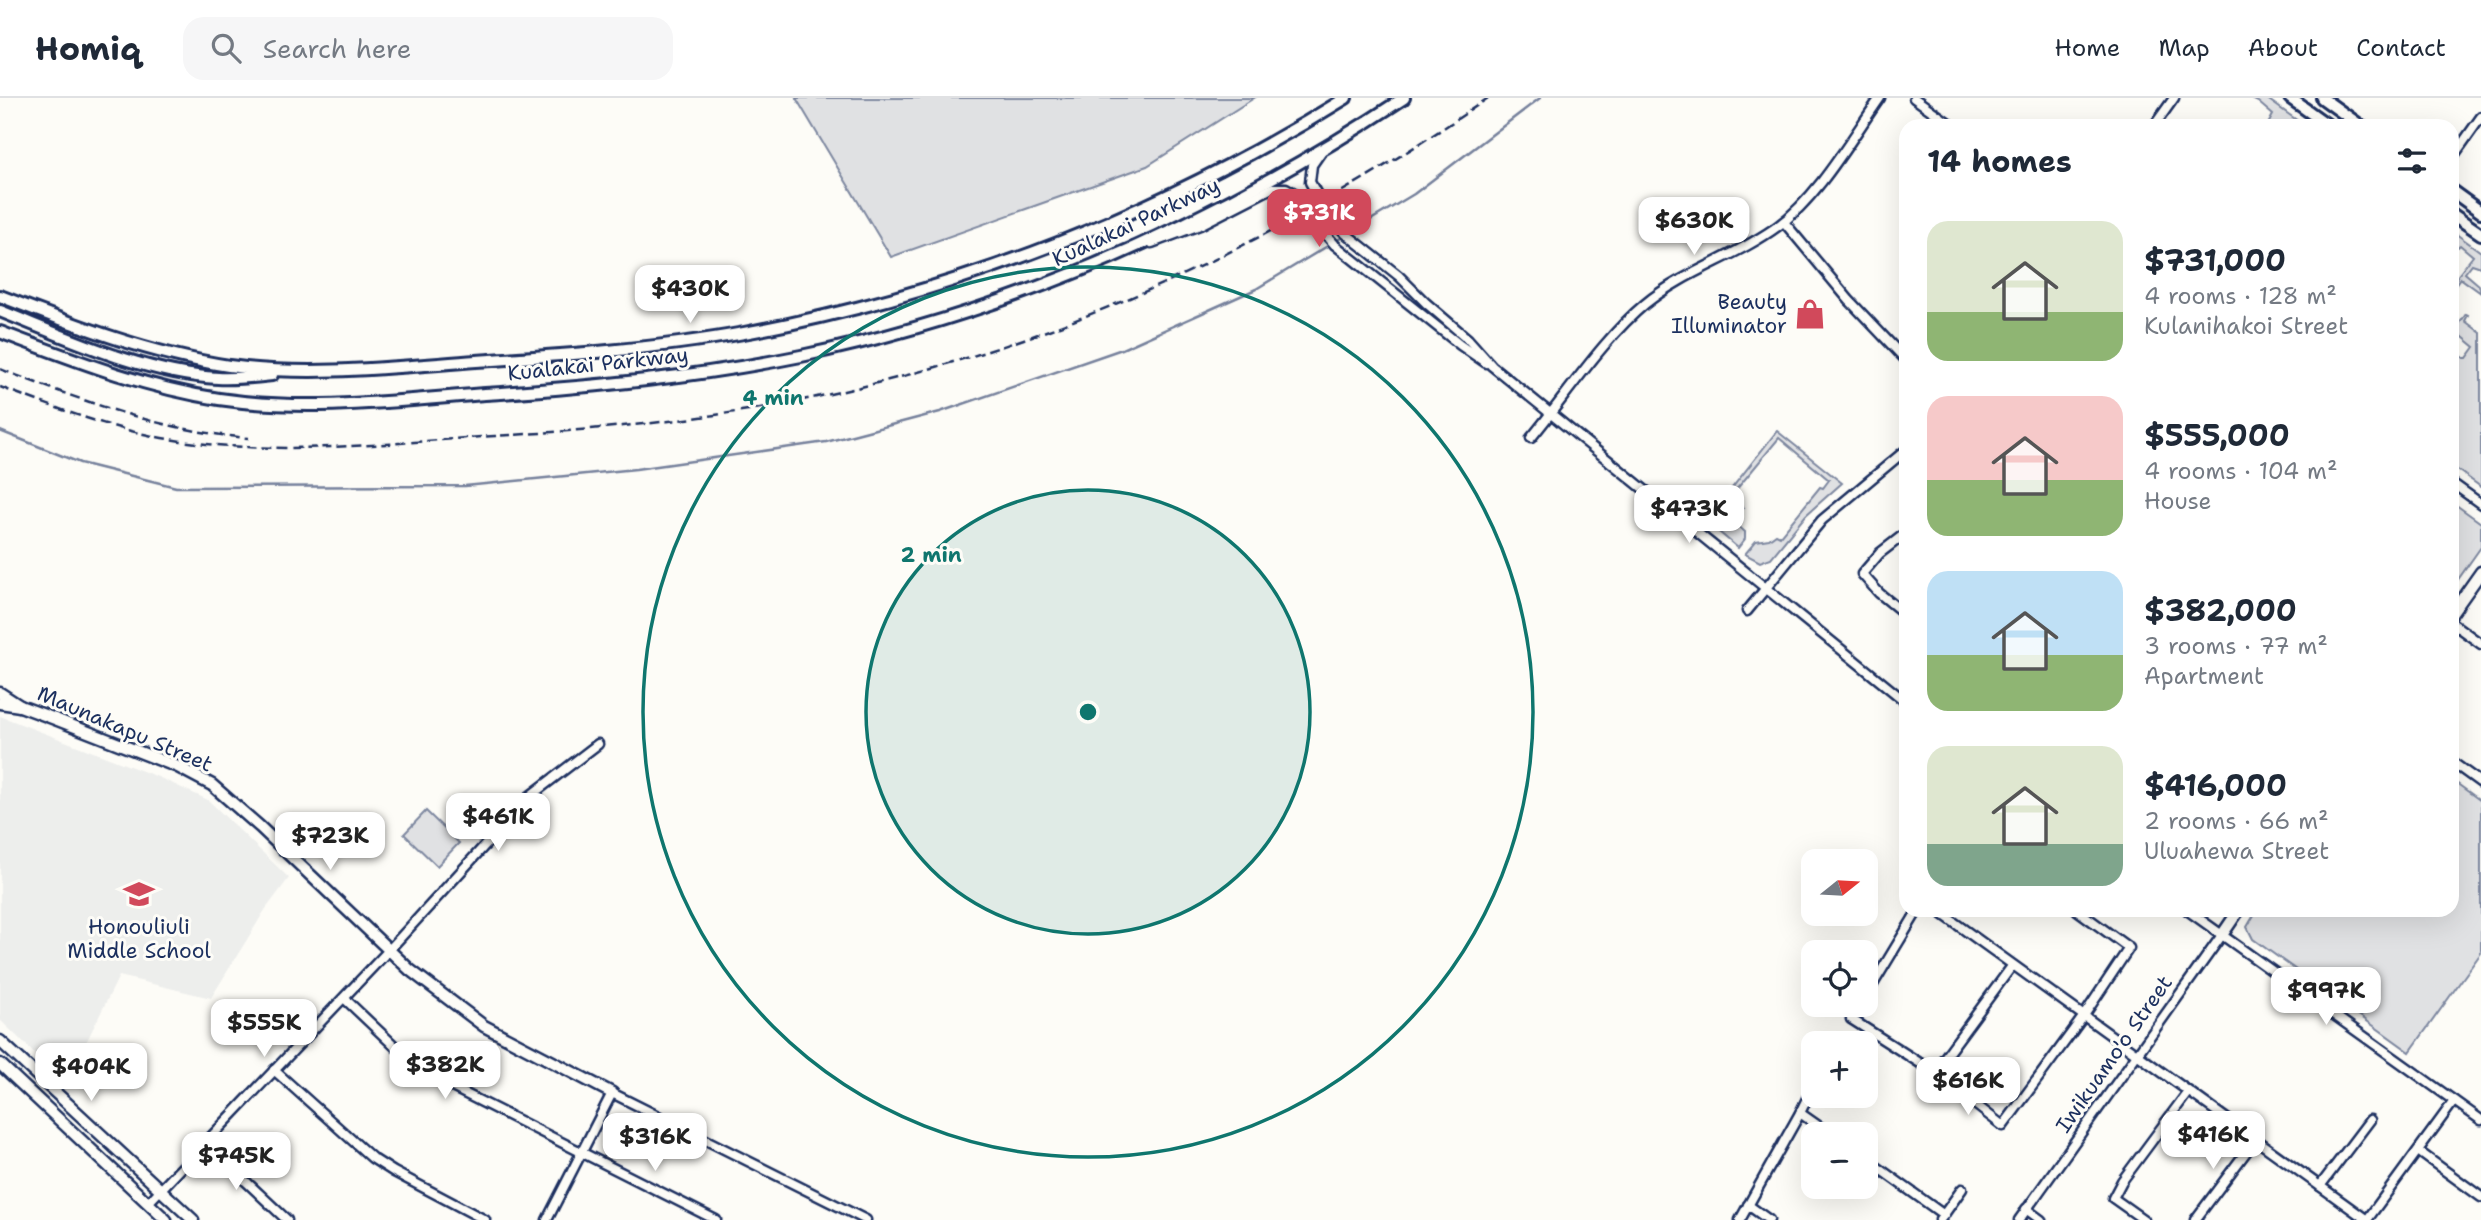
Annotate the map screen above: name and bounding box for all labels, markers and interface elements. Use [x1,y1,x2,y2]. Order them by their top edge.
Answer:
search box [183,17,673,80]
text: Homiq [35,26,141,71]
icon: search [207,29,245,67]
text: Search here [263,31,411,66]
text: Home [2054,32,2120,64]
text: Map [2158,32,2210,64]
text: About [2248,32,2318,64]
text: Contact [2356,32,2446,64]
text: 14 homes [1927,141,2072,182]
icon: filters [2393,142,2431,180]
street label: Kualakai Parkway [1048,171,1224,273]
pin: $731K [1270,190,1368,249]
text: $731K [1283,197,1355,227]
pin: $630K [1645,198,1743,257]
text: $630K [1654,205,1734,235]
text: $731,000 [2144,240,2286,281]
icon: home [1983,249,2067,333]
pin: $430K [641,266,739,325]
text: $430K [651,273,729,303]
text: 4 rooms · 128 m² [2144,281,2337,311]
place label: Beauty Illuminator [1671,288,1787,340]
shop icon: Beauty Illuminator [1793,297,1827,331]
text: Kulanihakoi Street [2144,311,2348,341]
street label: Kualakai Parkway [506,341,690,387]
text: 4 min [742,384,804,412]
text: $555,000 [2144,415,2290,456]
icon: home [1983,424,2067,508]
text: 4 rooms · 104 m² [2144,456,2337,486]
pin: $473K [1640,486,1738,545]
text: House [2144,486,2212,516]
text: $473K [1650,493,1728,523]
text: 2 min [900,541,962,569]
text: $382,000 [2144,590,2297,631]
icon: home [1983,599,2067,683]
text: 3 rooms · 77 m² [2144,631,2328,661]
text: Apartment [2144,661,2264,691]
street label: Maunakapu Street [33,679,217,779]
centre of rings [1076,700,1100,724]
text: $416,000 [2144,765,2287,806]
icon: home [1983,774,2067,858]
pin: $461K [449,794,547,853]
text: $461K [462,801,534,831]
text: 2 rooms · 66 m² [2144,806,2329,836]
pin: $723K [281,812,379,872]
text: $723K [291,820,369,850]
text: Uluahewa Street [2144,836,2329,866]
north arrow [1801,849,1878,926]
map controls [1801,849,1878,1199]
school or university icon: Honouliuli Middle School [122,877,156,911]
place label: Honouliuli Middle School [67,913,211,965]
button: locate [1801,940,1878,1017]
pin: $997K [2277,968,2375,1027]
street label: Iwikuamo'o Street [2049,970,2179,1138]
text: $997K [2287,975,2365,1005]
pin: $555K [215,1000,313,1059]
text: $555K [227,1007,301,1037]
button: + [1801,1031,1878,1108]
pin: $382K [396,1042,494,1101]
pin: $404K [42,1044,140,1103]
text: $382K [405,1049,485,1079]
text: $404K [51,1051,131,1081]
pin: $616K [1919,1058,2017,1117]
text: $616K [1932,1065,2004,1095]
pin: $416K [2164,1112,2262,1171]
pin: $316K [606,1114,704,1173]
text: $416K [2177,1119,2249,1149]
text: $316K [619,1121,691,1151]
button: − [1801,1122,1878,1199]
pin: $745K [187,1132,285,1192]
text: $745K [198,1140,274,1170]

